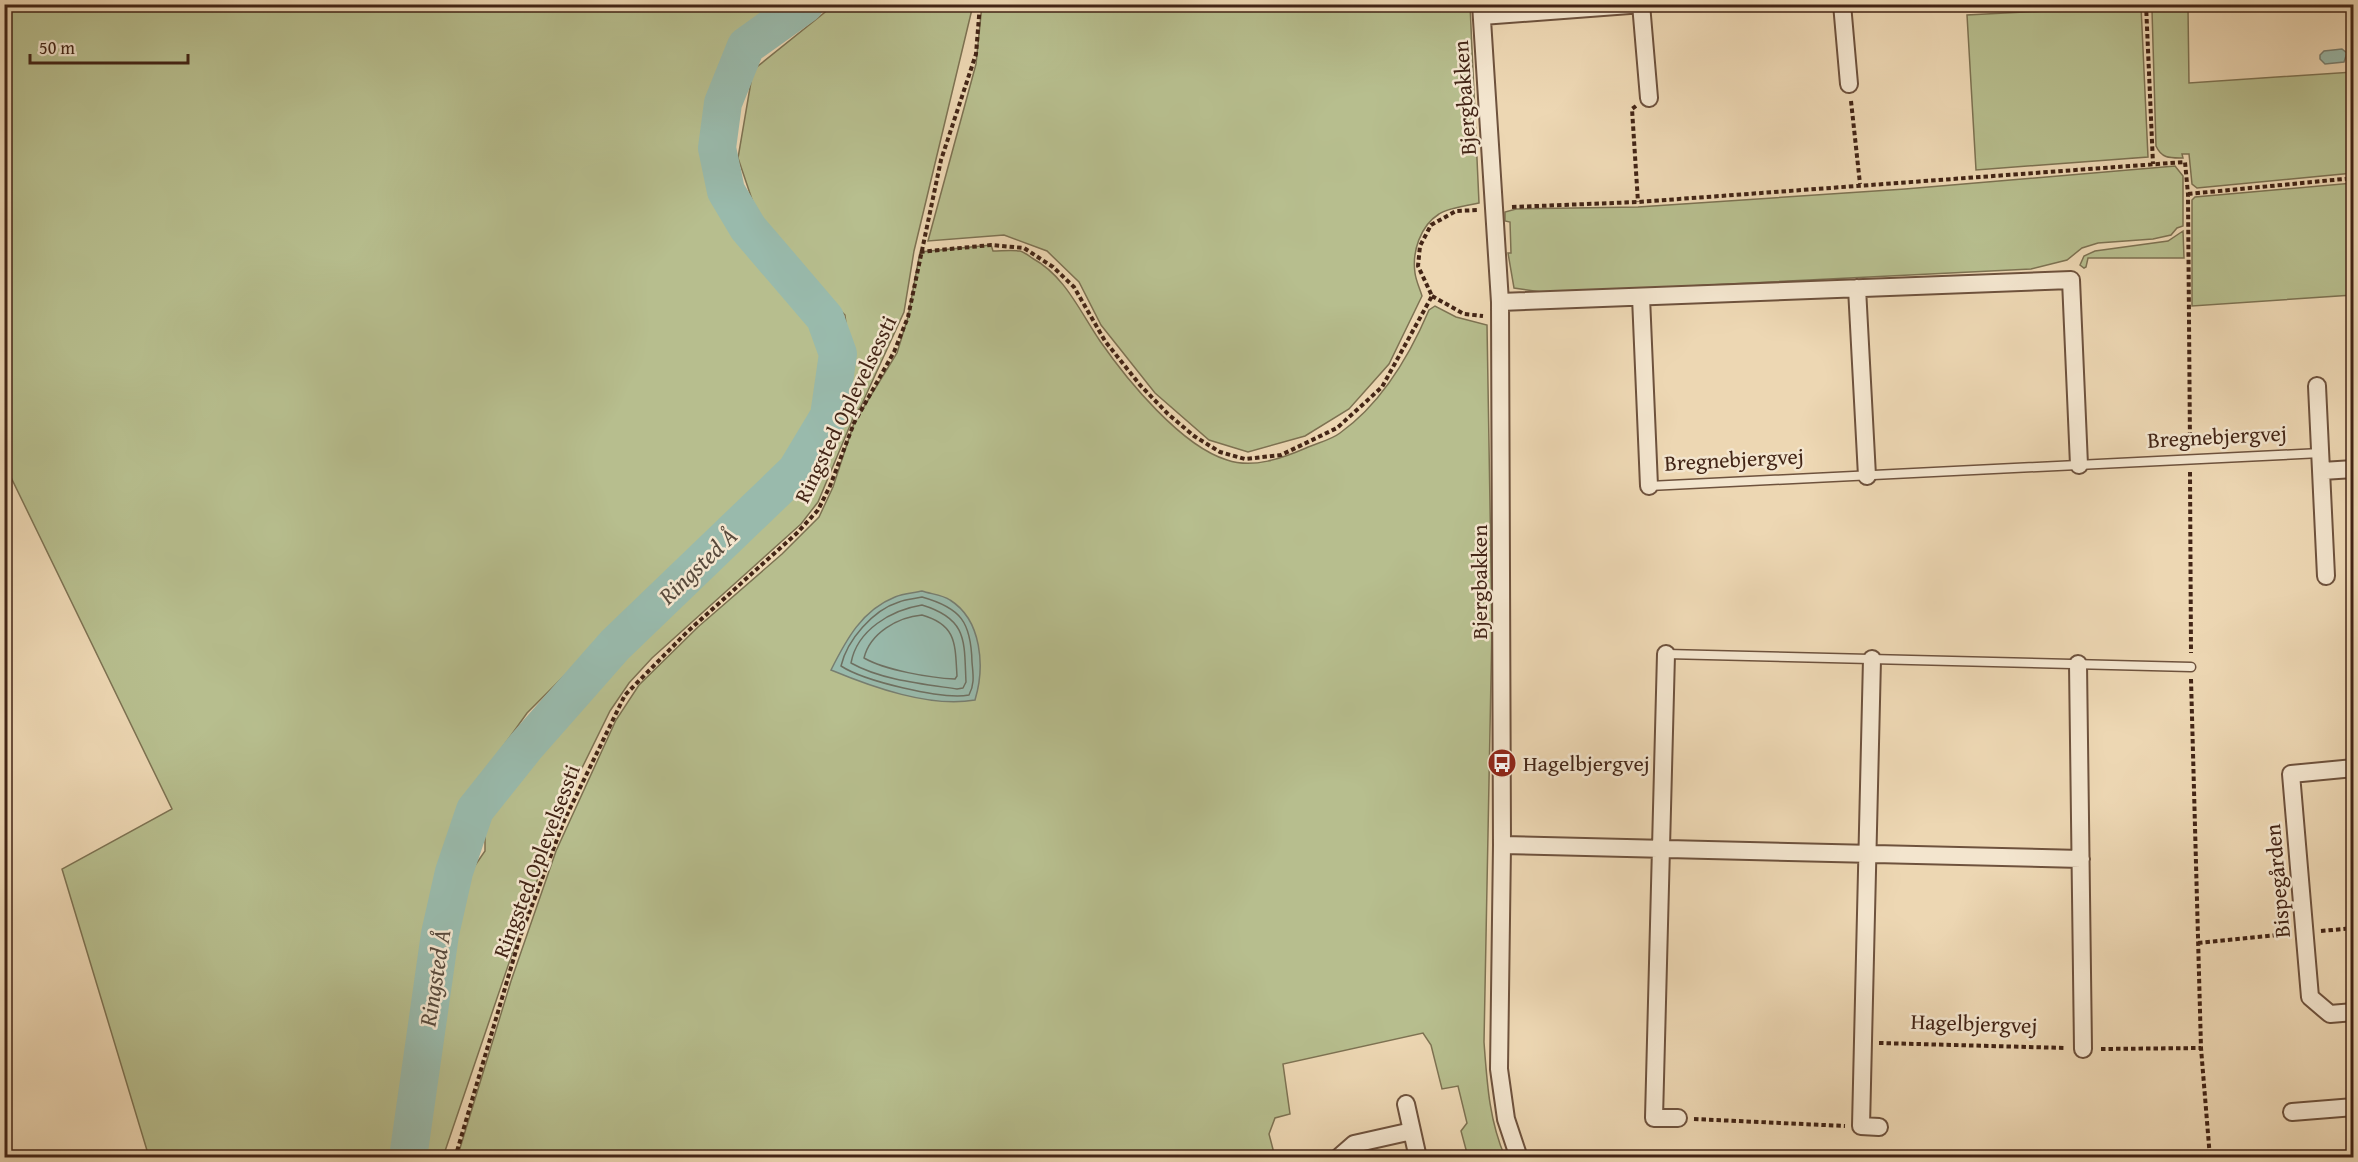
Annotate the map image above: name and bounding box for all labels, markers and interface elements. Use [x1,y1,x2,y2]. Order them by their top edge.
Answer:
scale bar [30,27,188,65]
text: 50 m [39,34,75,61]
street label: Bjergbakken [1444,39,1484,157]
street label: Ringsted Oplevelsessti [786,310,904,508]
street label: Bregnebjergvej [2147,416,2287,456]
street label: Bregnebjergvej [1664,439,1804,479]
water label: Ringsted Å [650,519,745,613]
street label: Bjergbakken [1463,524,1495,640]
bus stop icon: Hagelbjergvej [1486,747,1518,779]
place label: Hagelbjergvej [1523,747,1650,779]
street label: Ringsted Oplevelsessti [484,760,588,962]
street label: Bispegården [2256,822,2298,939]
water label: Ringsted Å [409,927,459,1030]
street label: Hagelbjergvej [1910,1005,2038,1041]

